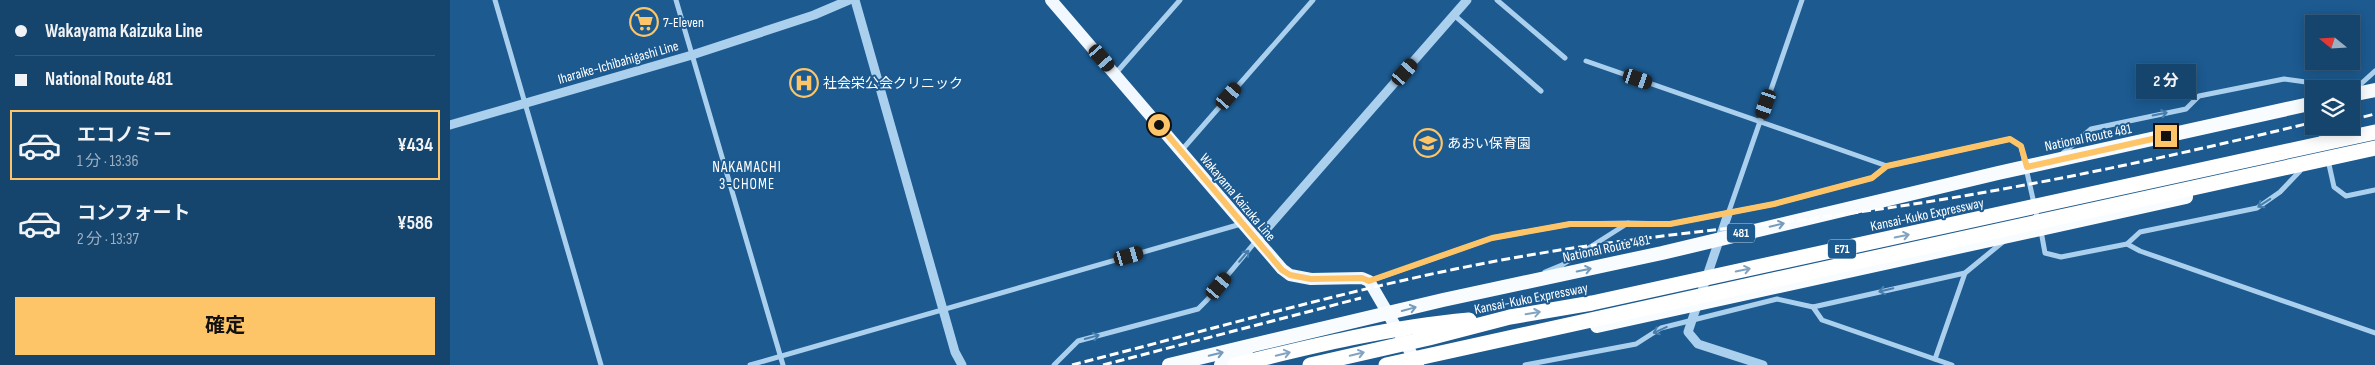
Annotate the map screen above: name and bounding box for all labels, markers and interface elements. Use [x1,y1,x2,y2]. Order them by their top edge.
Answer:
supermarket icon: 7-Eleven [629,7,659,37]
place label: 7-Eleven [663,14,704,31]
north arrow [2305,15,2360,70]
map controls [2305,15,2360,135]
text: Wakayama Kaizuka Line [45,20,203,43]
street label: Iharaike-Ichibahigashi Line [556,37,680,88]
car [1086,42,1117,74]
car [1389,56,1420,88]
callout: 2 分 [2136,64,2196,98]
car [1621,67,1654,91]
text: National Route 481 [45,68,173,91]
hospital icon: 社会栄公会クリニック [789,68,819,98]
text: 2 分 [2153,72,2179,91]
place label: 社会栄公会クリニック [823,75,963,92]
car [1213,80,1244,112]
button: layers [2305,80,2360,135]
car [1754,87,1777,121]
one-way arrow [2152,109,2168,118]
route start [1148,114,1170,136]
street label: National Route 481 [2043,120,2133,155]
icon: car [17,123,62,168]
text: エコノミー [77,124,172,147]
route end [2155,125,2177,147]
school or university icon: あおい保育園 [1413,128,1443,158]
text: ¥434 [397,134,433,157]
place label: あおい保育園 [1447,135,1531,152]
street label: Wakayama Kaizuka Line [1196,150,1279,245]
text: 1 分 · 13:36 [77,152,138,171]
district label: NAKAMACHI 3-CHOME [712,158,782,194]
street label: Kansai-Kuko Expressway [1869,194,1986,235]
one-way arrow [2257,198,2271,208]
icon: car [17,201,62,246]
text: コンフォート [77,202,190,225]
text: ¥586 [397,212,433,235]
one-way arrow [1768,220,1784,229]
road number: 481 [1727,224,1755,242]
text: 2 分 · 13:37 [77,230,139,249]
street label: National Route 481 [1561,231,1651,266]
one-way arrow [1894,231,1910,240]
road number: E71 [1828,240,1856,258]
car [1112,245,1145,267]
one-way arrow [1238,249,1250,262]
one-way arrow [1576,265,1592,274]
one-way arrow [1735,265,1751,274]
car [1203,270,1234,302]
street label: Kansai-Kuko Expressway [1473,279,1590,318]
one-way arrow [1879,286,1895,295]
button: 確定 [15,297,435,355]
one-way arrow [1400,304,1416,313]
one-way arrow [1524,308,1540,318]
one-way arrow [1653,325,1668,335]
one-way arrow [1083,332,1099,341]
one-way arrow [1274,348,1290,358]
one-way arrow [1208,349,1224,358]
one-way arrow [1349,349,1365,358]

